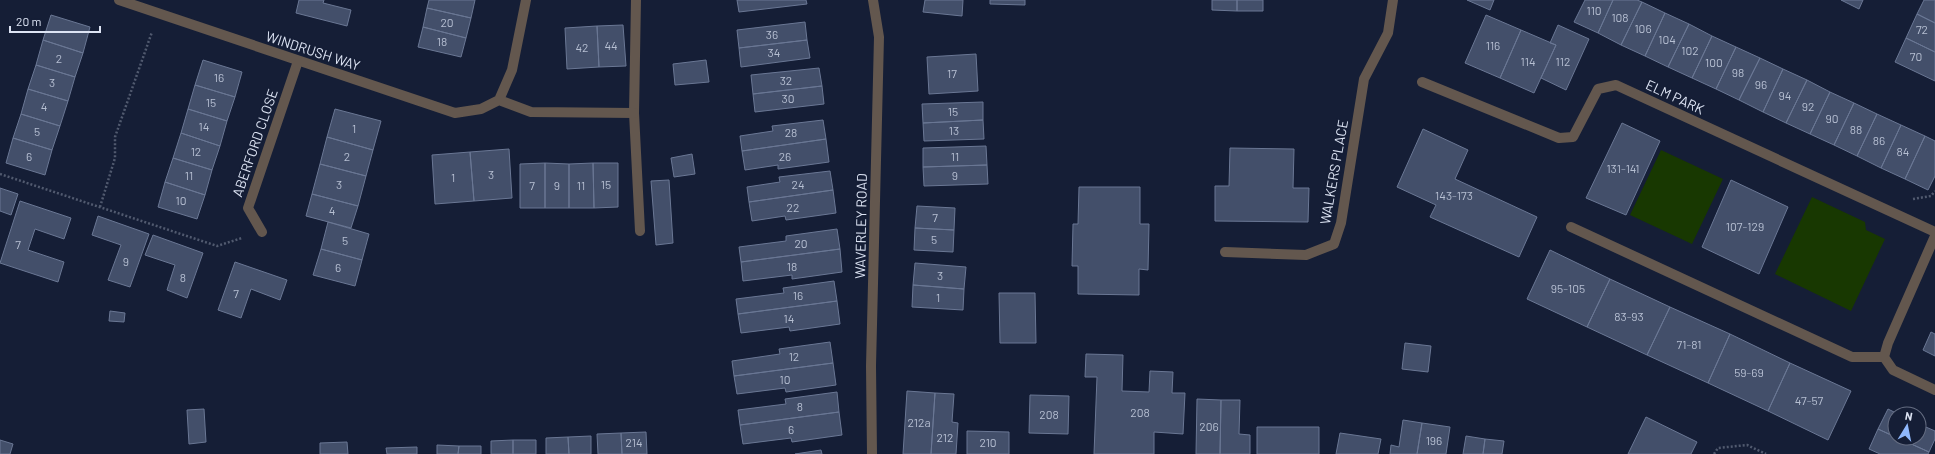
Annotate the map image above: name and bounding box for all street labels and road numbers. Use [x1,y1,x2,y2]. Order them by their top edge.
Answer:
street label: WINDRUSH WAY [264,27,362,74]
street label: ELM PARK [1643,76,1708,118]
street label: ABERFORD CLOSE [228,87,281,199]
street label: WALKERS PLACE [1316,118,1351,226]
street label: WAVERLEY ROAD [851,173,870,279]

